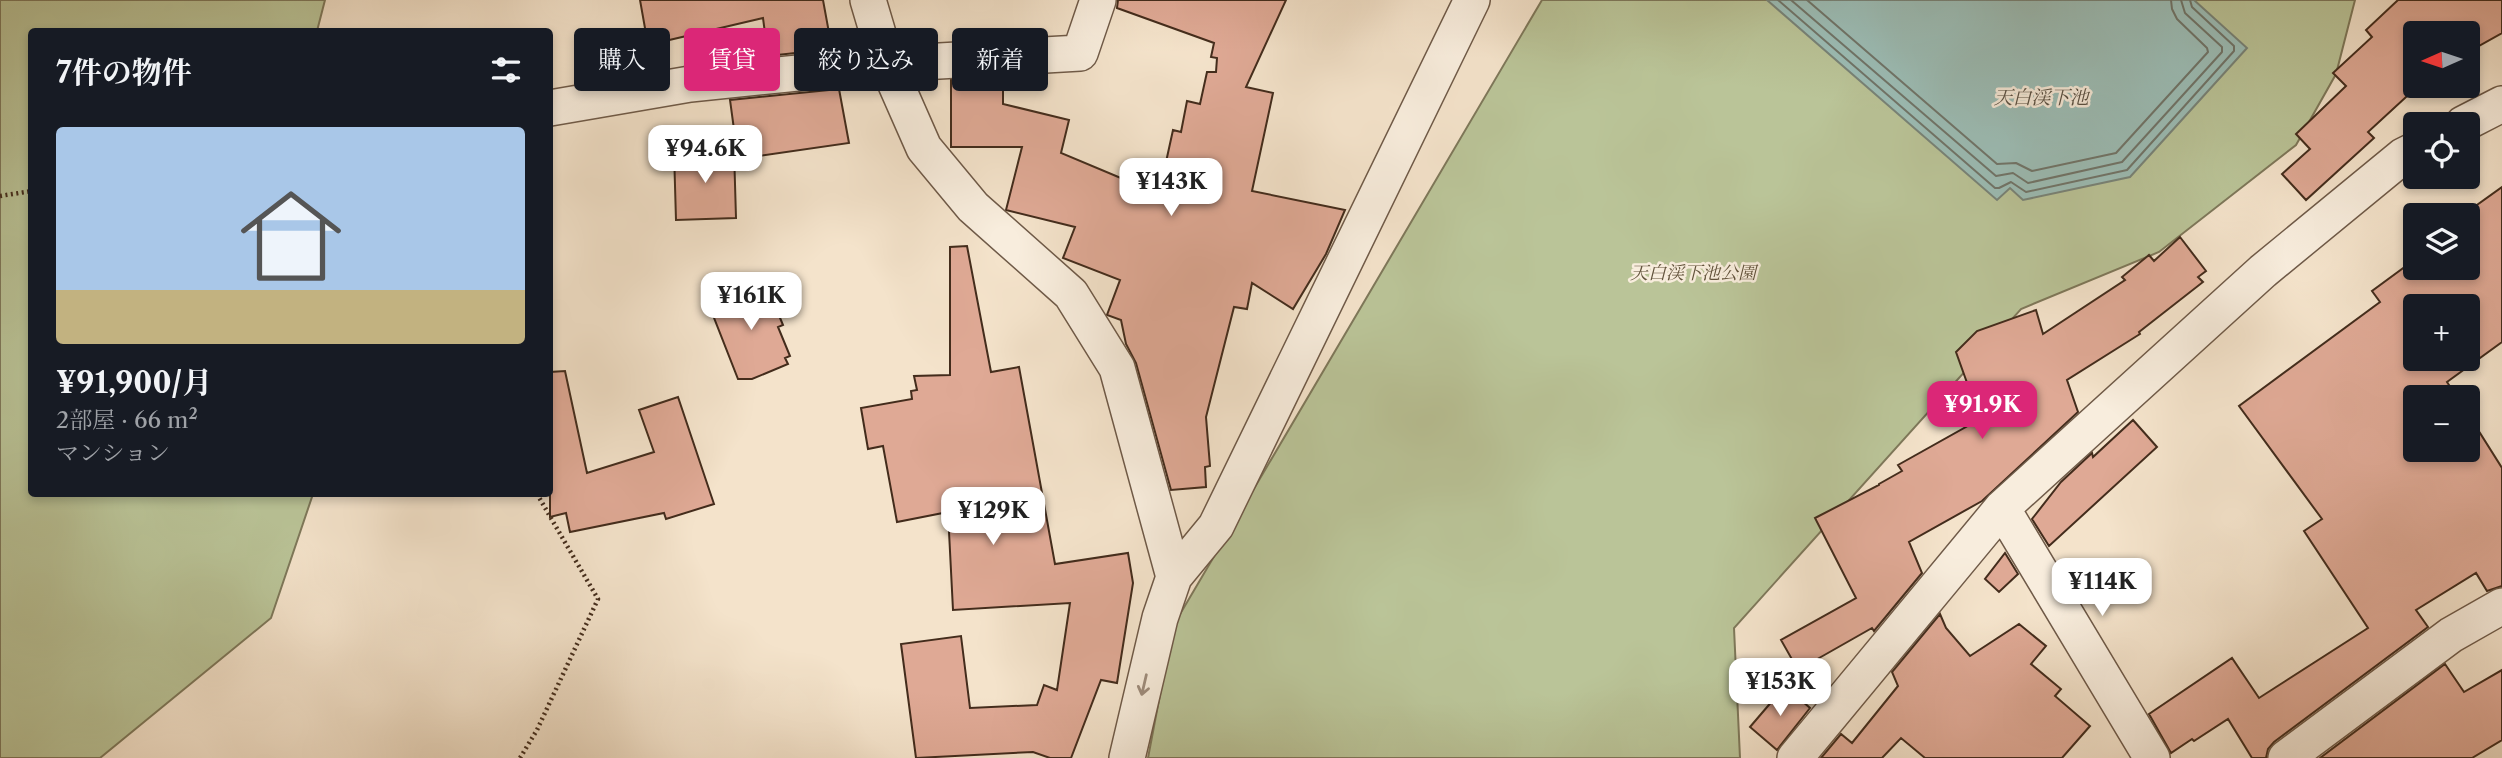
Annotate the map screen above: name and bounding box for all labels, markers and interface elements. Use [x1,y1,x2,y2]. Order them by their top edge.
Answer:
north arrow [2403,21,2480,98]
map controls [2403,21,2480,462]
chip: 購入 [574,28,670,91]
chip: 賃貸 [684,28,780,91]
chip: 絞り込み [794,28,938,91]
chip: 新着 [952,28,1048,91]
icon: filters [487,51,525,89]
text: 7件の物件 [56,54,192,91]
water label: 天白渓下池 [1993,86,2090,109]
button: locate [2403,112,2480,189]
pin: ¥94.6K [648,125,762,185]
text: ¥94.6K [664,134,746,162]
pin: ¥143K [1122,158,1220,218]
text: ¥143K [1135,167,1207,195]
icon: home [228,173,354,299]
button: layers [2403,203,2480,280]
park label: 天白渓下池公園 [1630,262,1759,284]
pin: ¥161K [702,272,800,332]
text: ¥161K [717,281,785,309]
button: + [2403,294,2480,371]
text: ¥91,900/月 [56,364,212,401]
pin: ¥91.9K [1925,382,2039,441]
button: − [2403,385,2480,462]
text: ¥91.9K [1943,390,2021,418]
text: 2部屋 · 66 m² [56,406,198,434]
text: マンション [56,439,170,467]
pin: ¥129K [944,488,1042,547]
text: ¥129K [957,496,1029,524]
pin: ¥114K [2053,558,2151,618]
text: ¥114K [2068,567,2136,595]
pin: ¥153K [1731,658,1829,718]
text: ¥153K [1745,667,1815,695]
one-way arrow [1137,673,1150,696]

